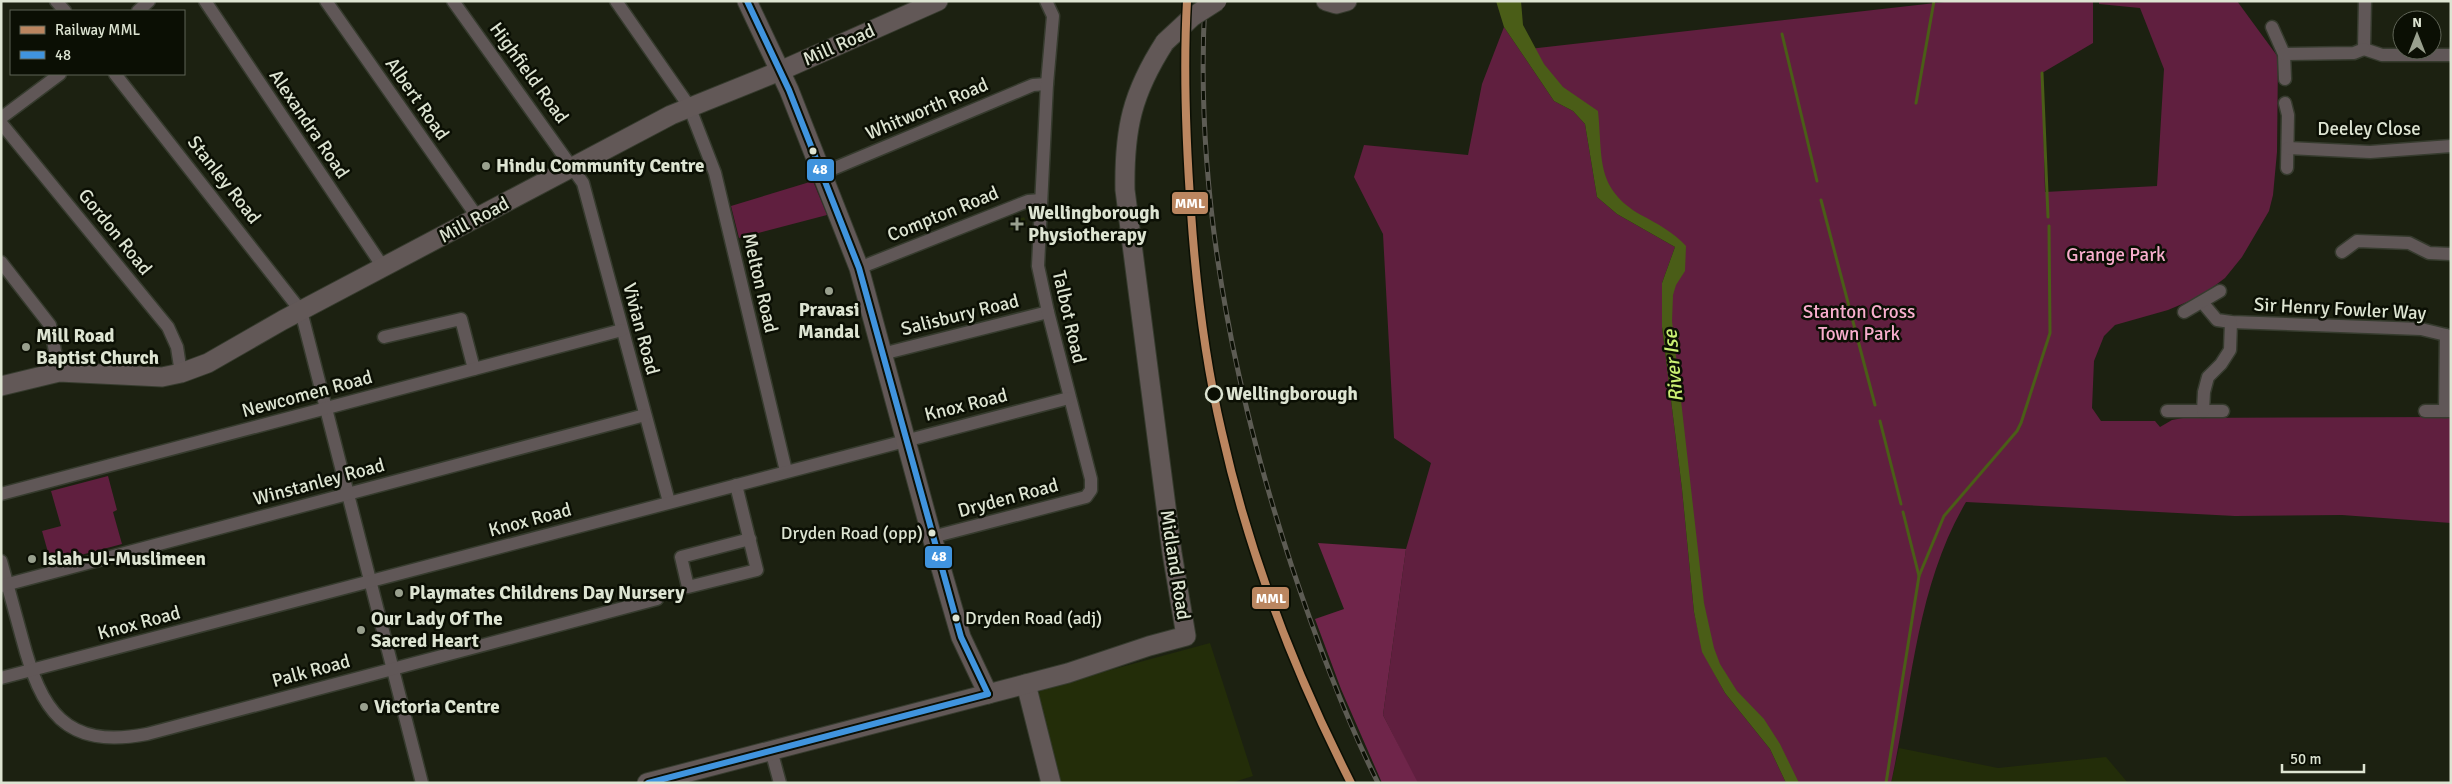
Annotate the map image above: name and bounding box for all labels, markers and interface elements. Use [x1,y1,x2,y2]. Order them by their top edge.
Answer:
legend [10,10,185,75]
north arrow [2392,10,2442,60]
text: N [2412,14,2422,31]
street label: Highfield Road [484,18,574,128]
street label: Mill Road [799,19,879,71]
text: Railway MML [55,21,141,39]
text: 48 [55,46,71,64]
street label: Albert Road [380,53,454,145]
street label: Alexandra Road [264,65,354,183]
street label: Whitworth Road [862,72,992,146]
street label: Deeley Close [2317,117,2421,141]
street label: Stanley Road [182,131,266,229]
unlabelled marker [808,146,818,156]
place label: Hindu Community Centre [496,154,705,178]
line badge: 48 [806,158,835,182]
marker: Hindu Community Centre [480,160,492,172]
text: 48 [812,161,828,178]
street label: Compton Road [884,181,1002,247]
street label: Gordon Road [73,184,157,280]
street label: Mill Road [435,191,513,249]
line badge: MML [1171,191,1209,215]
text: MML [1175,195,1206,212]
place label: Wellingborough Physiotherapy [1028,201,1160,247]
marker: Wellingborough Physiotherapy [1010,217,1024,231]
street label: Melton Road [737,231,783,335]
park label: Grange Park [2066,243,2166,267]
street label: Talbot Road [1047,268,1091,366]
street label: Vivian Road [617,280,665,378]
marker: Pravasi Mandal [823,285,835,297]
street label: Salisbury Road [899,289,1021,341]
street label: Sir Henry Fowler Way [2253,292,2427,326]
place label: Pravasi Mandal [798,298,860,344]
park label: Stanton Cross Town Park [1803,300,1915,346]
place label: Mill Road Baptist Church [36,324,159,370]
water label: River Ise [1657,328,1689,403]
marker: Mill Road Baptist Church [20,341,32,353]
street label: Newcomen Road [239,365,375,423]
place label: Wellingborough [1226,382,1358,406]
street label: Knox Road [922,383,1010,427]
marker: Wellingborough [1205,385,1223,403]
street label: Winstanley Road [251,453,387,511]
street label: Dryden Road [955,473,1061,523]
street label: Knox Road [486,497,574,543]
street label: Midland Road [1154,508,1196,622]
place label: Dryden Road (opp) [781,522,923,544]
marker: Dryden Road (opp) [927,528,937,538]
line badge: 48 [924,545,953,569]
place label: Islah-Ul-Muslimeen [42,547,206,571]
text: 48 [931,548,947,565]
marker: Islah-Ul-Muslimeen [26,553,38,565]
place label: Playmates Childrens Day Nursery [409,581,685,605]
line badge: MML [1251,586,1290,610]
marker: Playmates Childrens Day Nursery [393,587,405,599]
text: MML [1256,590,1287,607]
street label: Knox Road [95,600,183,646]
place label: Our Lady Of The Sacred Heart [371,607,503,653]
place label: Dryden Road (adj) [965,607,1102,629]
marker: Dryden Road (adj) [951,613,961,623]
marker: Our Lady Of The Sacred Heart [355,624,367,636]
street label: Palk Road [269,649,353,693]
place label: Victoria Centre [374,695,500,719]
marker: Victoria Centre [358,701,370,713]
scale bar [2282,742,2364,774]
text: 50 m [2290,750,2321,768]

